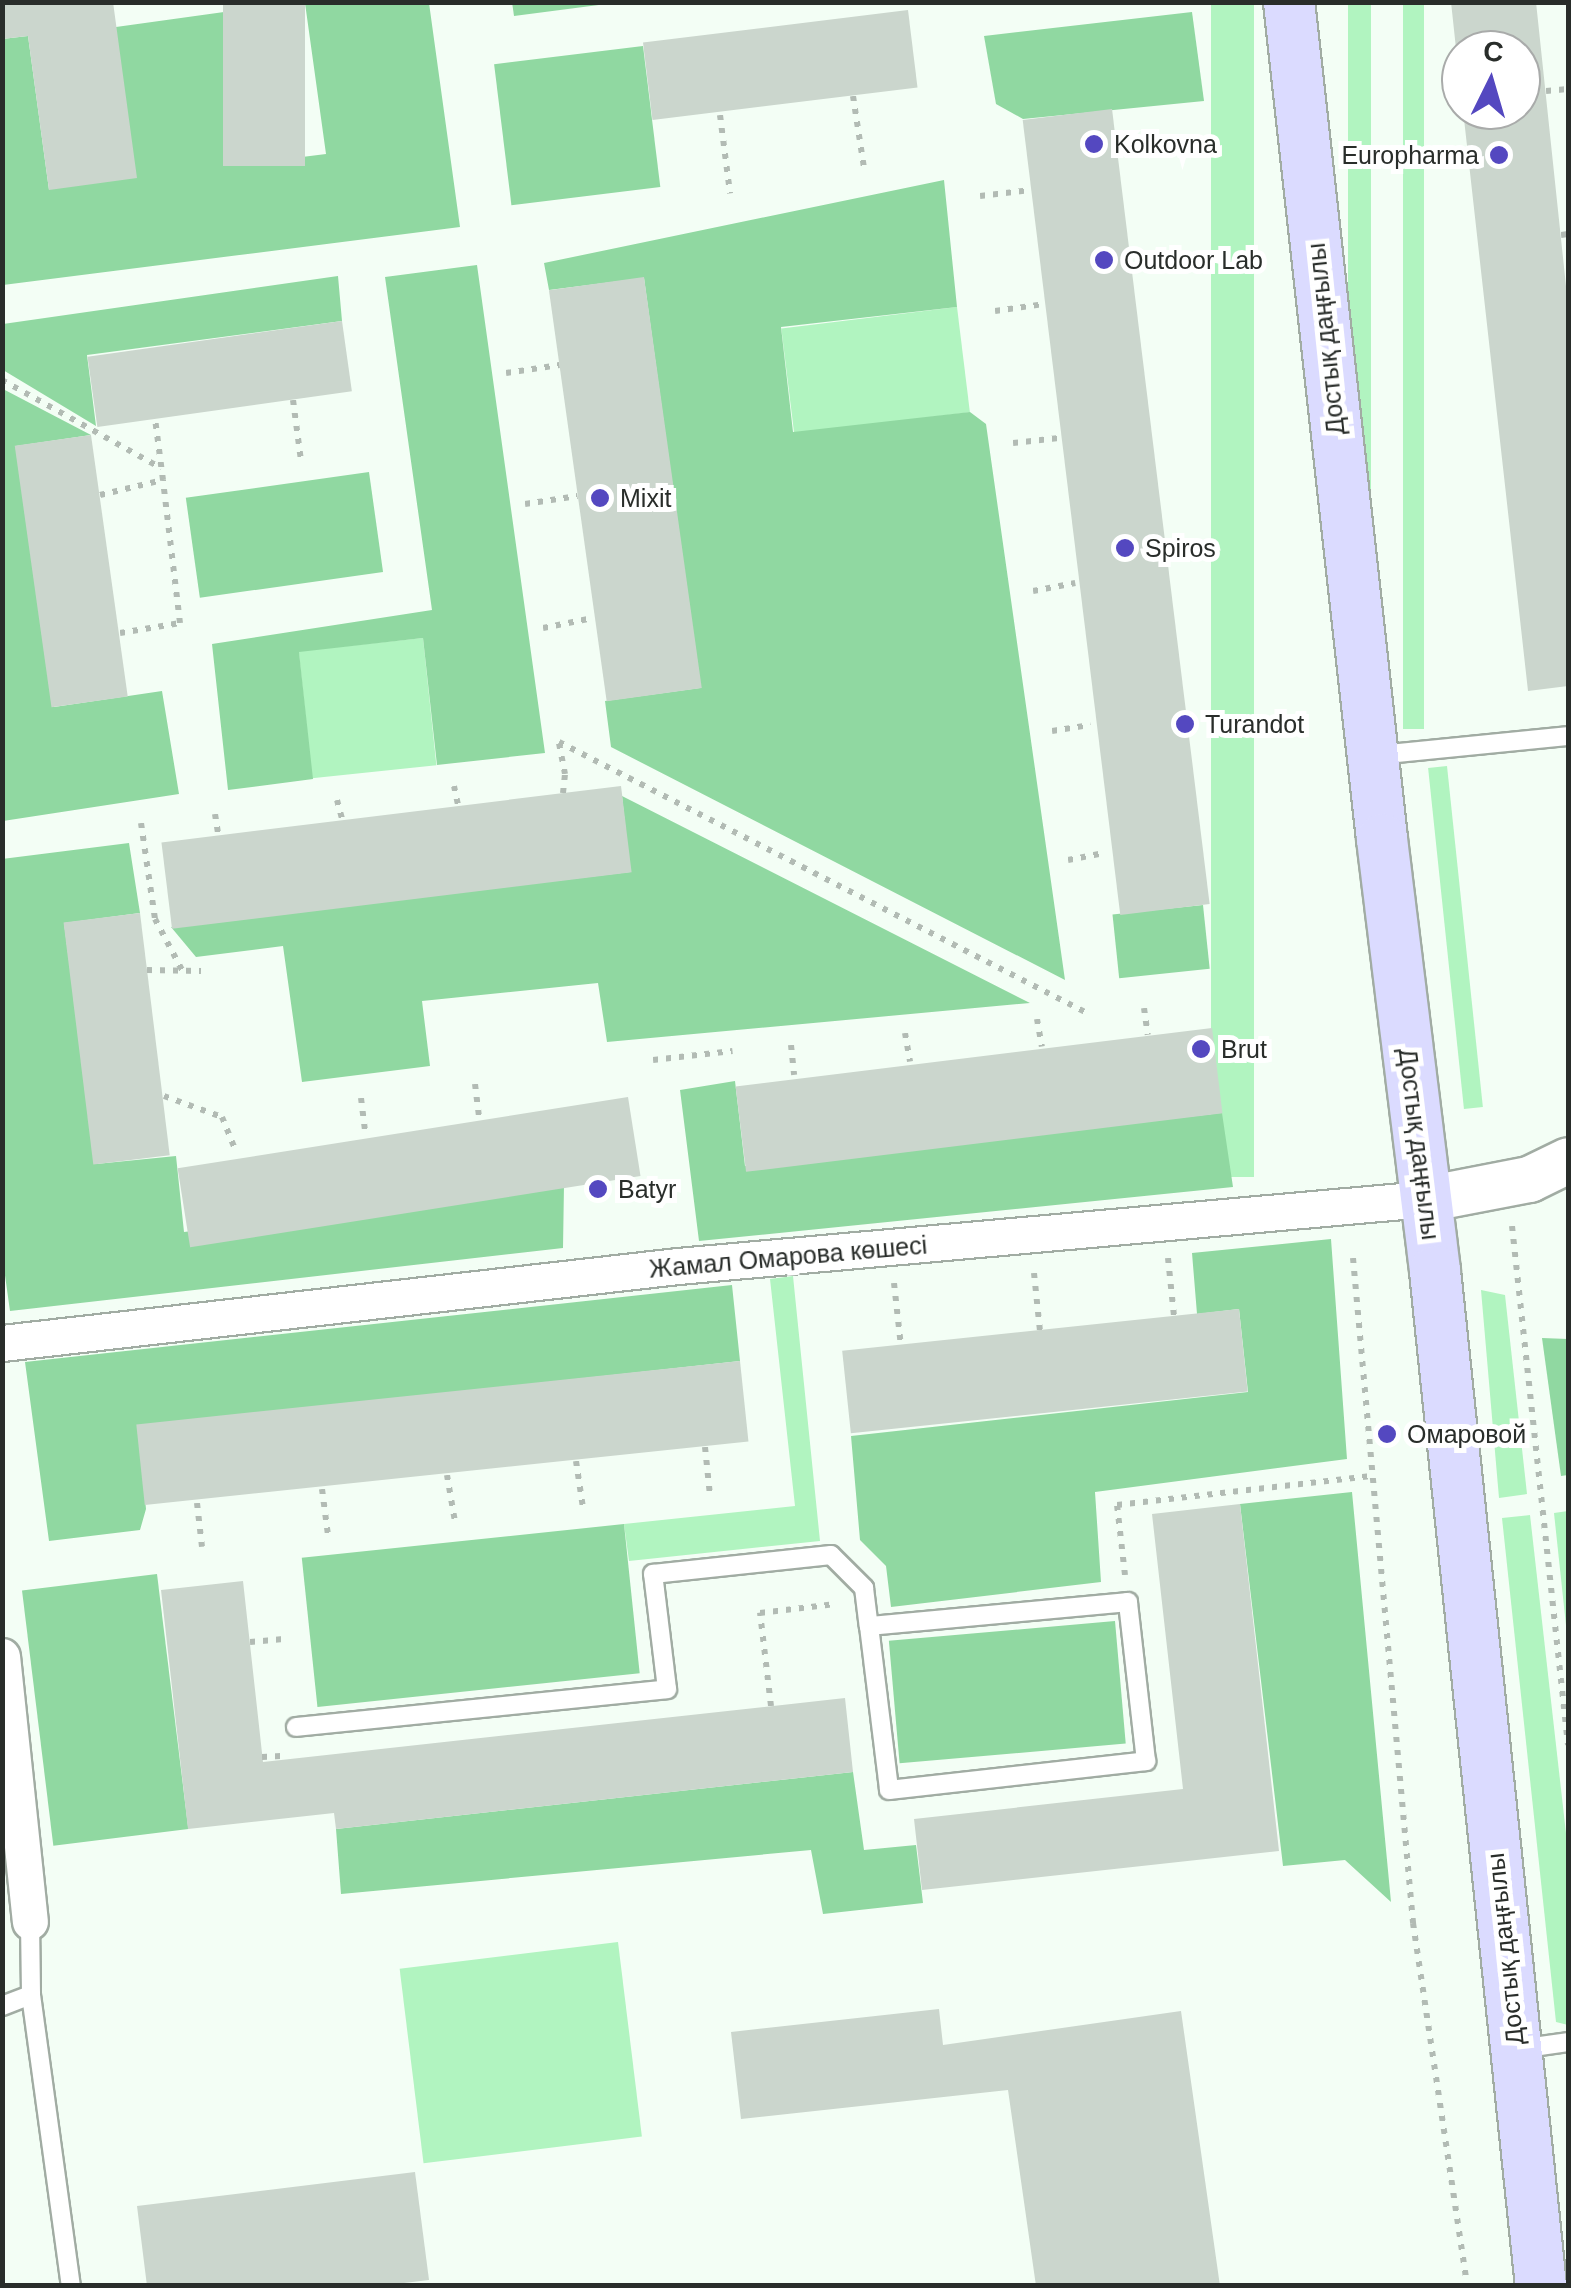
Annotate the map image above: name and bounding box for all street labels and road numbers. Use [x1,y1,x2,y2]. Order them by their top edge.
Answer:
street label: Достық даңғылы [1301,242,1351,436]
street label: Достық даңғылы [1392,1046,1446,1242]
street label: Жамал Омарова көшесі [648,1230,928,1284]
street label: Достық даңғылы [1480,1852,1530,2046]

